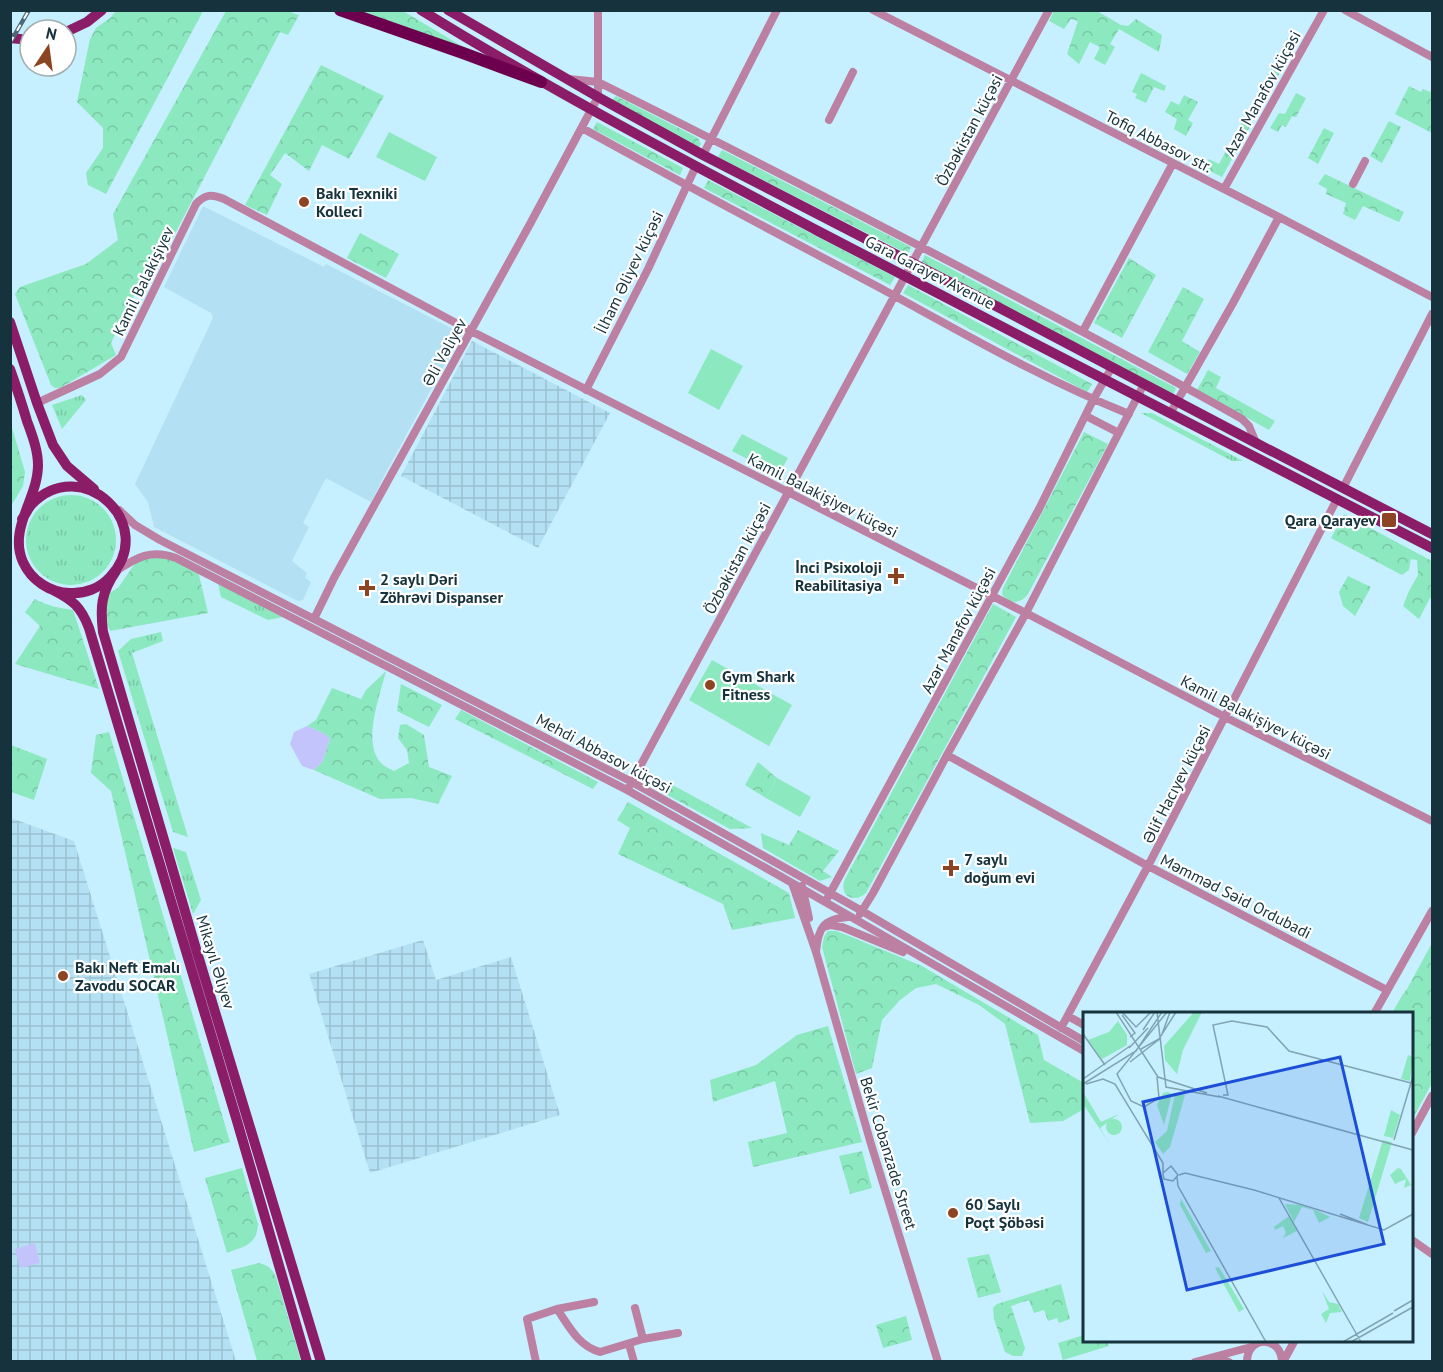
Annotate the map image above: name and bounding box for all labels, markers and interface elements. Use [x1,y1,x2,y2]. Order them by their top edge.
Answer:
north arrow [18,18,78,78]
text: N [44,22,59,44]
street label: Azər Manafov küçəsi [1219,27,1305,159]
street label: Özbəkistan küçəsi [931,71,1007,189]
street label: Tofiq Abbasov str. [1102,105,1216,177]
place label: Bakı Texniki Kolleci [316,183,397,221]
marker: Bakı Texniki Kolleci [297,195,311,209]
street label: İlham Əliyev küçəsi [591,207,667,337]
street label: Kamil Balakişiyev [108,223,178,339]
street label: Gara Garayev Avenue [862,231,998,313]
street label: Əli Vəliyev [417,314,471,389]
street label: Kamil Balakişiyev küçəsi [744,448,902,542]
street label: Özbəkistan küçəsi [699,499,775,617]
place label: Qara Qarayev [1285,510,1376,530]
marker: Qara Qarayev [1380,511,1398,529]
place label: İnci Psixoloji Reabilitasiya [795,557,882,595]
street label: Azər Manafov küçəsi [916,563,1000,697]
marker: İnci Psixoloji Reabilitasiya [887,567,905,585]
place label: 2 saylı Dəri Zöhrəvi Dispanser [380,569,503,607]
marker: 2 saylı Dəri Zöhrəvi Dispanser [358,579,376,597]
place label: Gym Shark Fitness [722,666,795,704]
street label: Kamil Balakişiyev küçəsi [1177,670,1335,764]
marker: Gym Shark Fitness [703,678,717,692]
street label: Mehdi Abbasov küçəsi [533,709,675,797]
street label: Əlif Hacıyev küçəsi [1137,721,1215,847]
place label: 7 saylı doğum evi [964,849,1035,887]
street label: Məmməd Səid Ordubadi [1157,849,1315,943]
marker: 7 saylı doğum evi [942,859,960,877]
street label: Mikayıl Əliyev [192,913,240,1012]
place label: Bakı Neft Emalı Zavodu SOCAR [75,957,180,995]
marker: Bakı Neft Emalı Zavodu SOCAR [56,969,70,983]
inset map [1083,1012,1413,1342]
street label: Bekir Cobanzade Street [856,1074,922,1232]
place label: 60 Saylı Poçt Şöbəsi [965,1194,1044,1232]
marker: 60 Saylı Poçt Şöbəsi [946,1206,960,1220]

